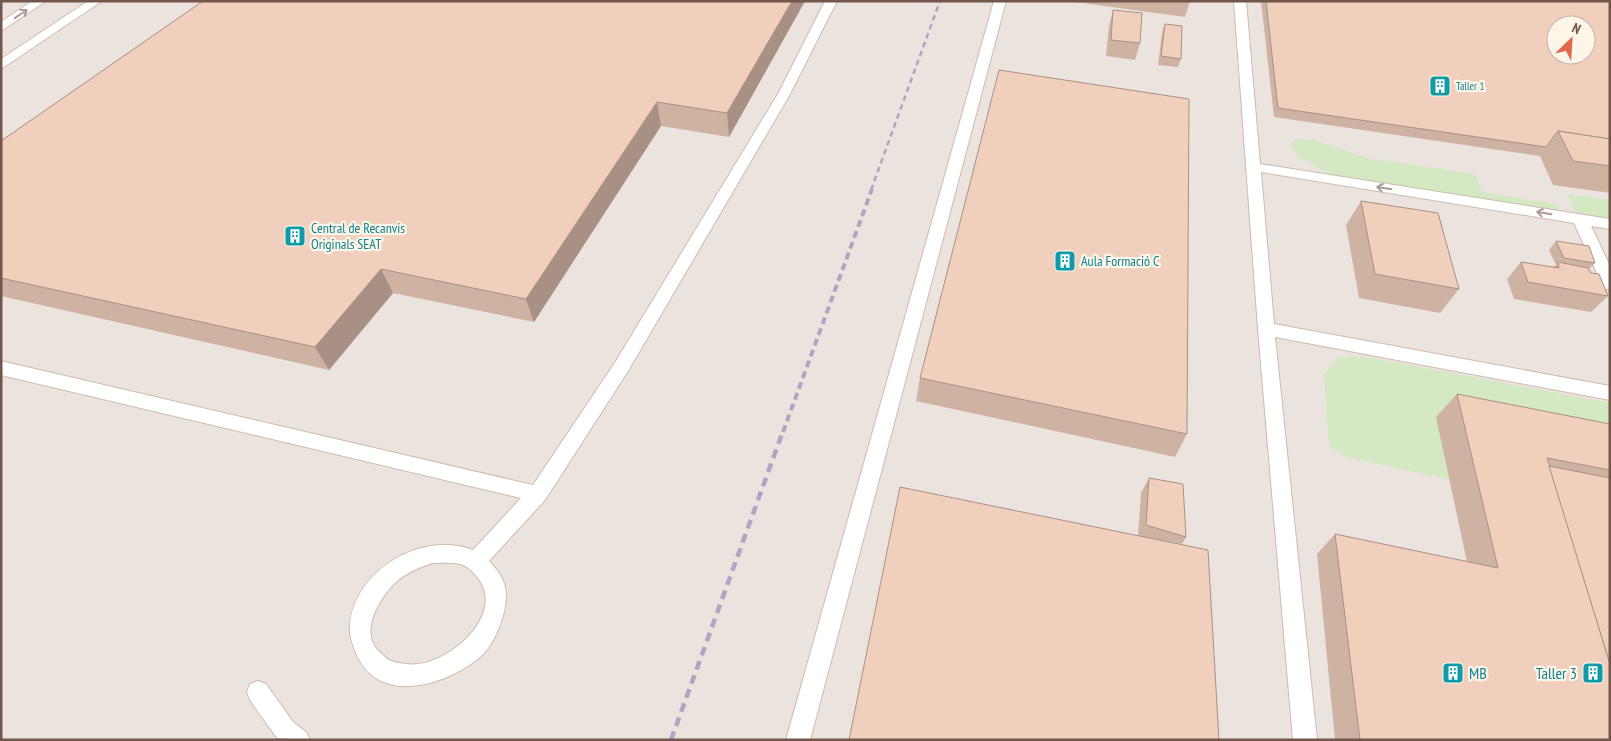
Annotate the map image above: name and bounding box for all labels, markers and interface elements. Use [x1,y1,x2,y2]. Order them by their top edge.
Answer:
one-way arrow [13,9,27,19]
north arrow [1546,15,1596,65]
text: N [1569,18,1584,38]
building icon: Taller 1 [1428,74,1452,98]
place label: Taller 1 [1456,79,1484,93]
one-way arrow [1376,182,1392,192]
one-way arrow [1537,208,1553,218]
place label: Central de Recanvis Originals SEAT [311,219,405,253]
building icon: Central de Recanvis Originals SEAT [283,224,307,248]
building icon: Aula Formació C [1053,249,1077,273]
place label: Aula Formació C [1081,252,1160,270]
building icon: MB [1441,661,1465,685]
building icon: Taller 3 [1581,661,1605,685]
place label: MB [1469,663,1487,683]
place label: Taller 3 [1536,663,1577,683]

